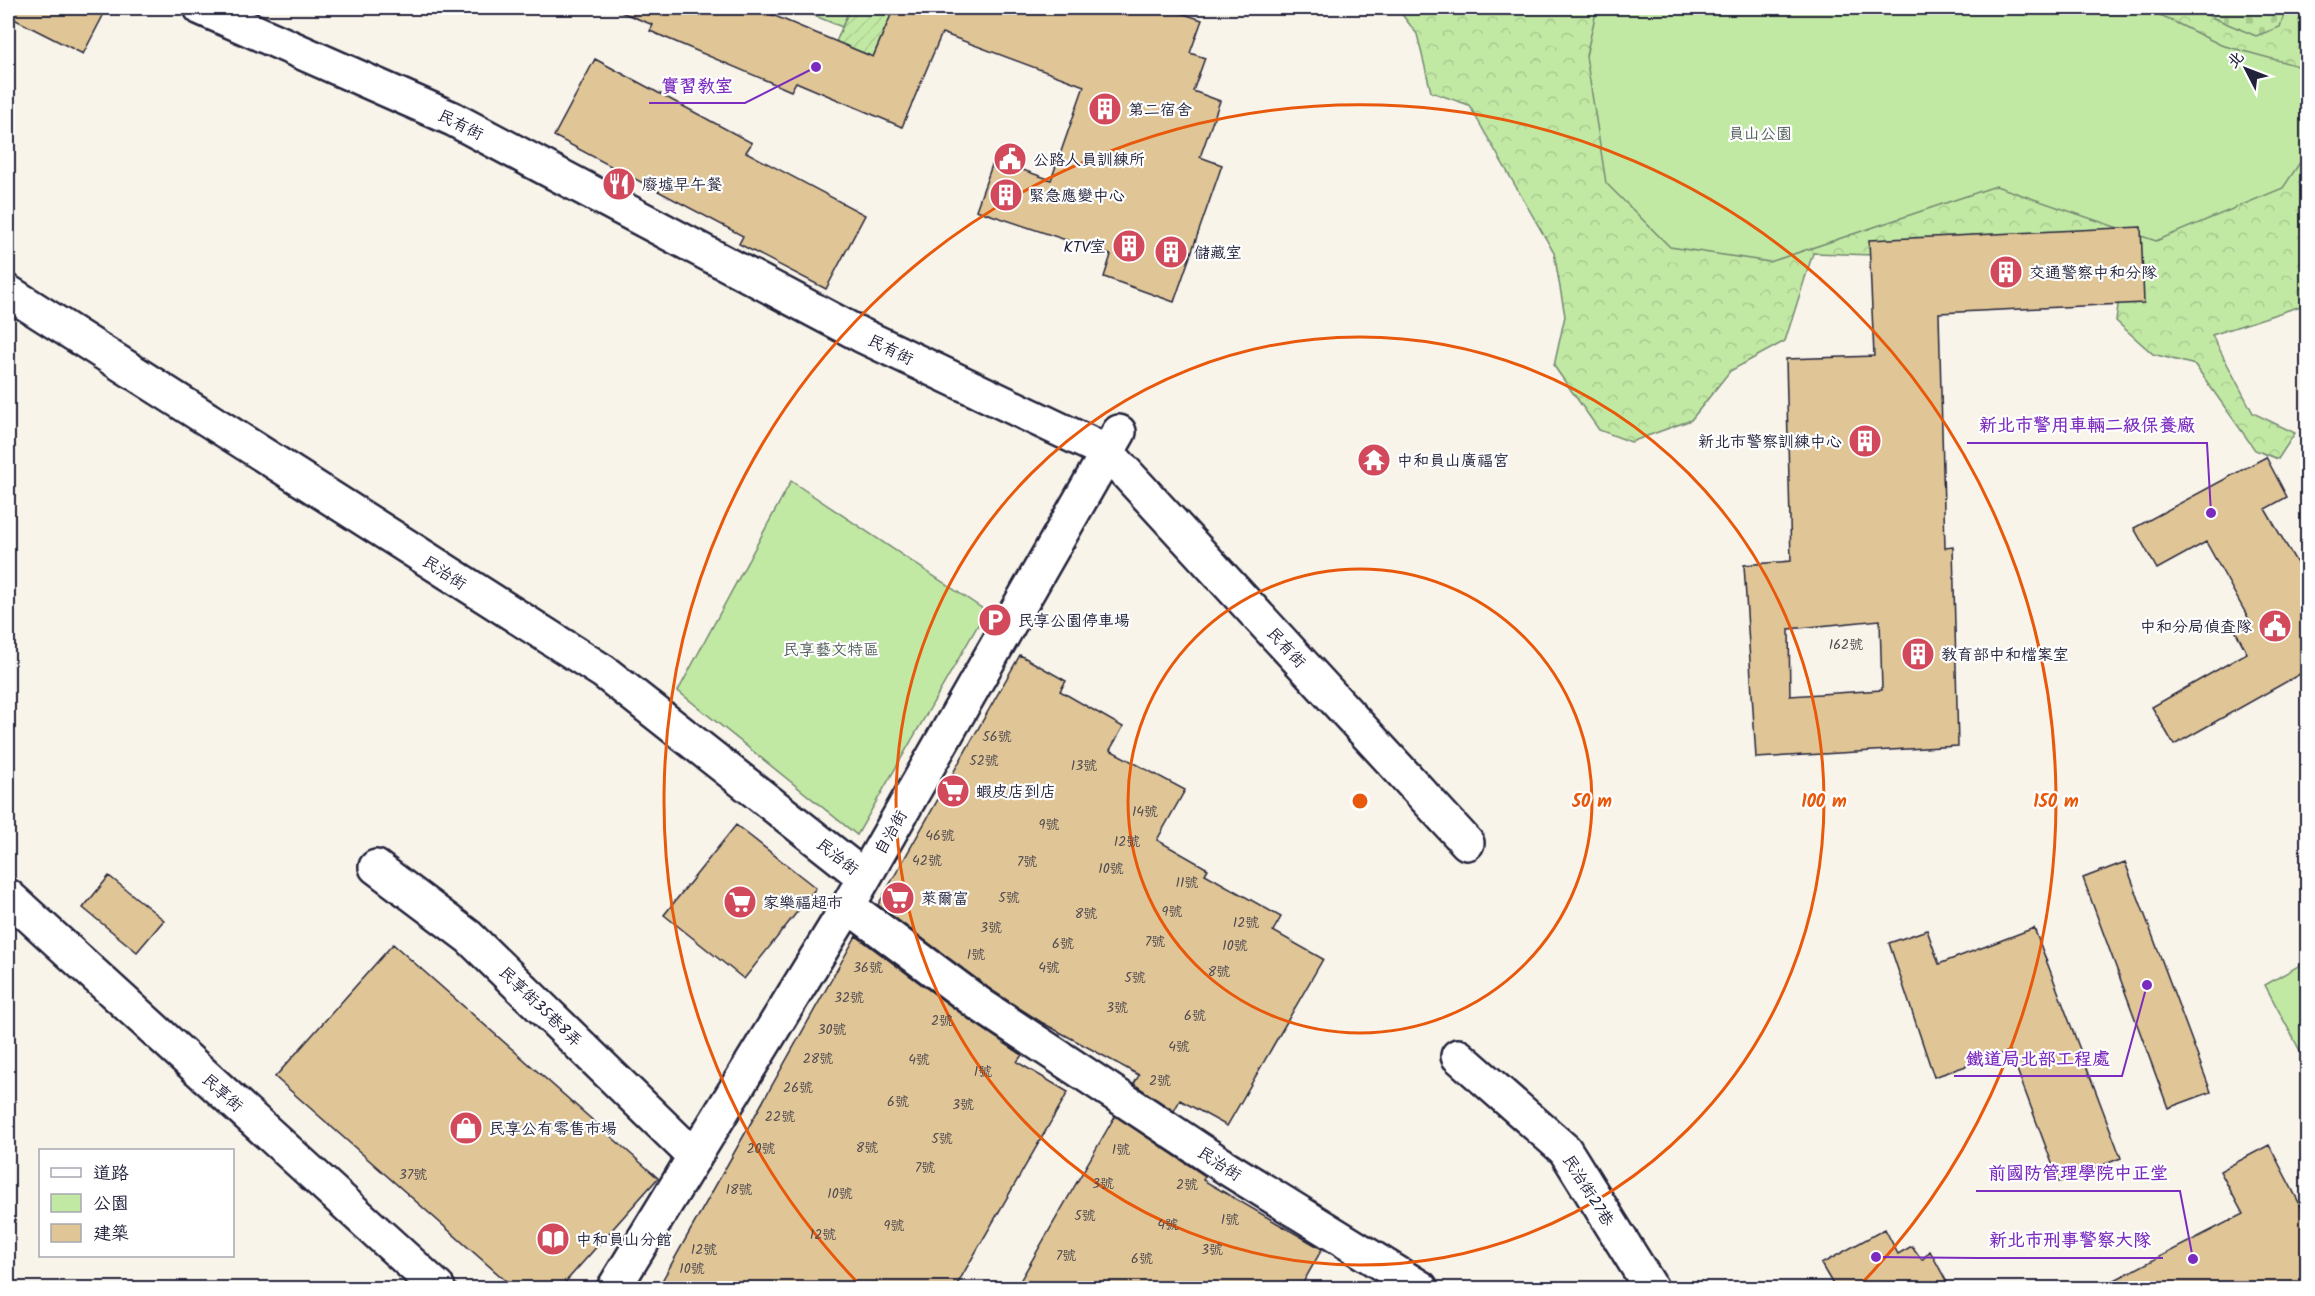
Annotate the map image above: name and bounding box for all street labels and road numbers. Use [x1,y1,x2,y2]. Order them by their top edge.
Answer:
street label: 民有街 [433,104,487,147]
street label: 民有街 [863,329,917,372]
street label: 民治街 [417,550,471,597]
street label: 民有街 [1260,622,1311,674]
street label: 自治街 [868,806,914,860]
street label: 民治街 [810,833,864,882]
street label: 民享街35巷8弄 [493,961,587,1053]
street label: 民享街 [196,1068,248,1118]
street label: 民治街 [1192,1141,1246,1188]
street label: 民治街27巷 [1556,1150,1620,1232]

